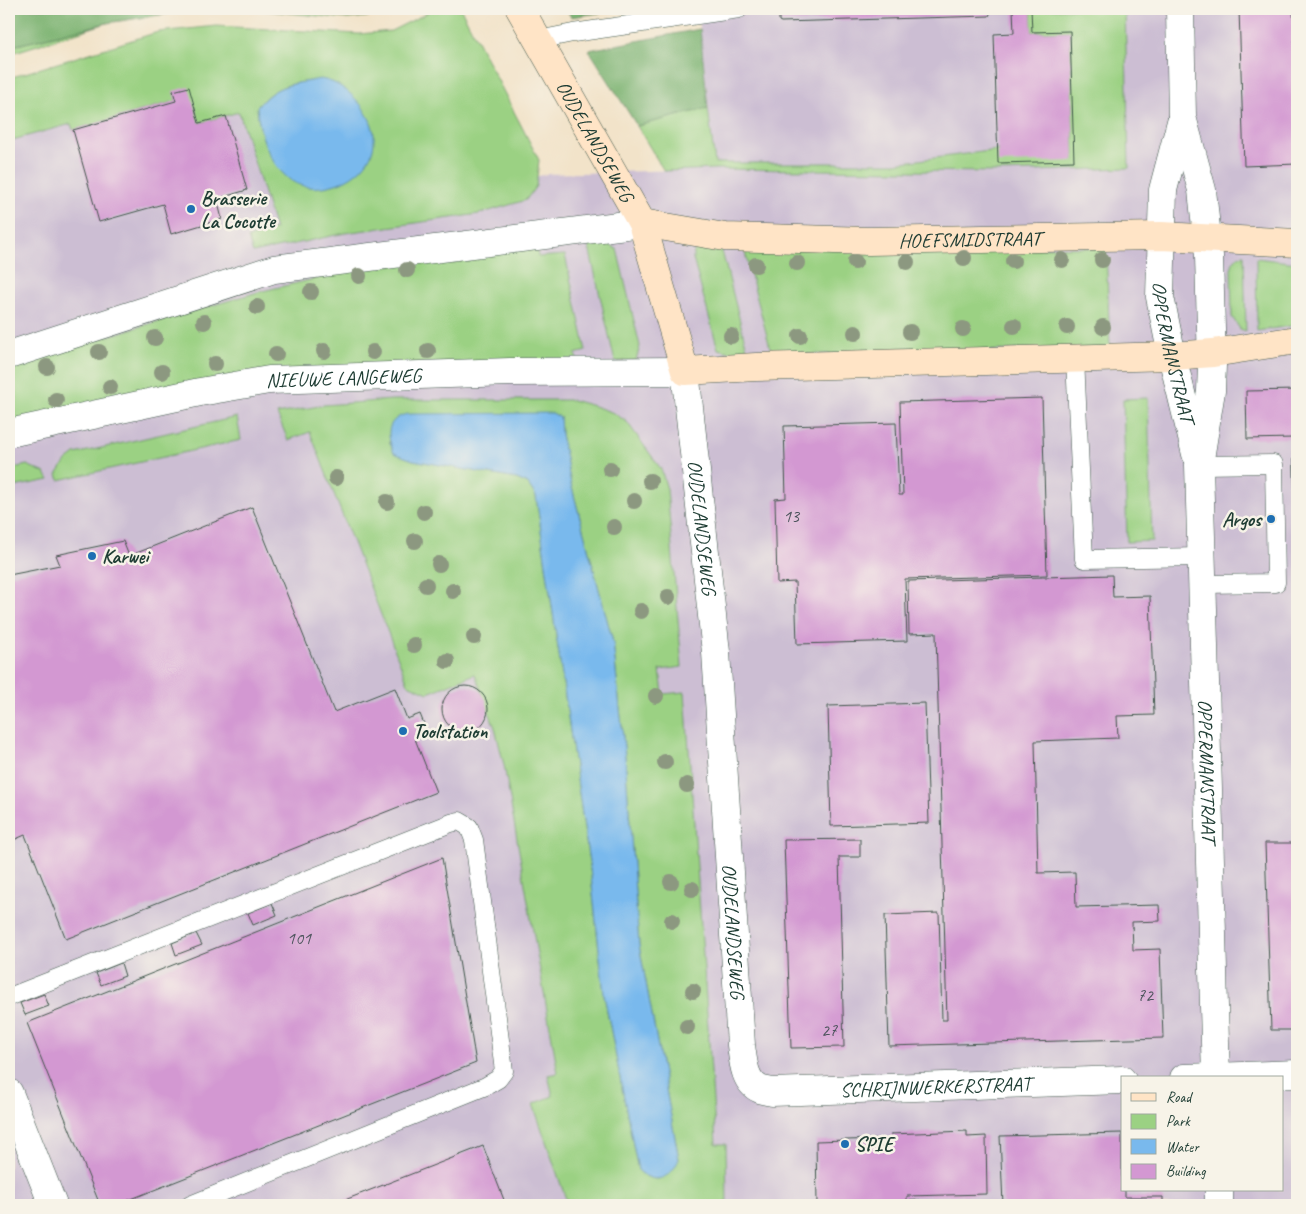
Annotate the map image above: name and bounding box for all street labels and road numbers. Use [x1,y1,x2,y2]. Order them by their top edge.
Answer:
street label: OUDELANDSEWEG [551,76,640,208]
street label: HOEFSMIDSTRAAT [898,226,1046,253]
street label: OPPERMANSTRAAT [1147,282,1201,430]
street label: NIEUWE LANGEWEG [266,363,424,393]
street label: OUDELANDSEWEG [682,459,722,598]
street label: OPPERMANSTRAAT [1193,699,1222,847]
street label: OUDELANDSEWEG [716,863,750,1002]
street label: SCHRIJNWERKERSTRAAT [840,1071,1036,1103]

